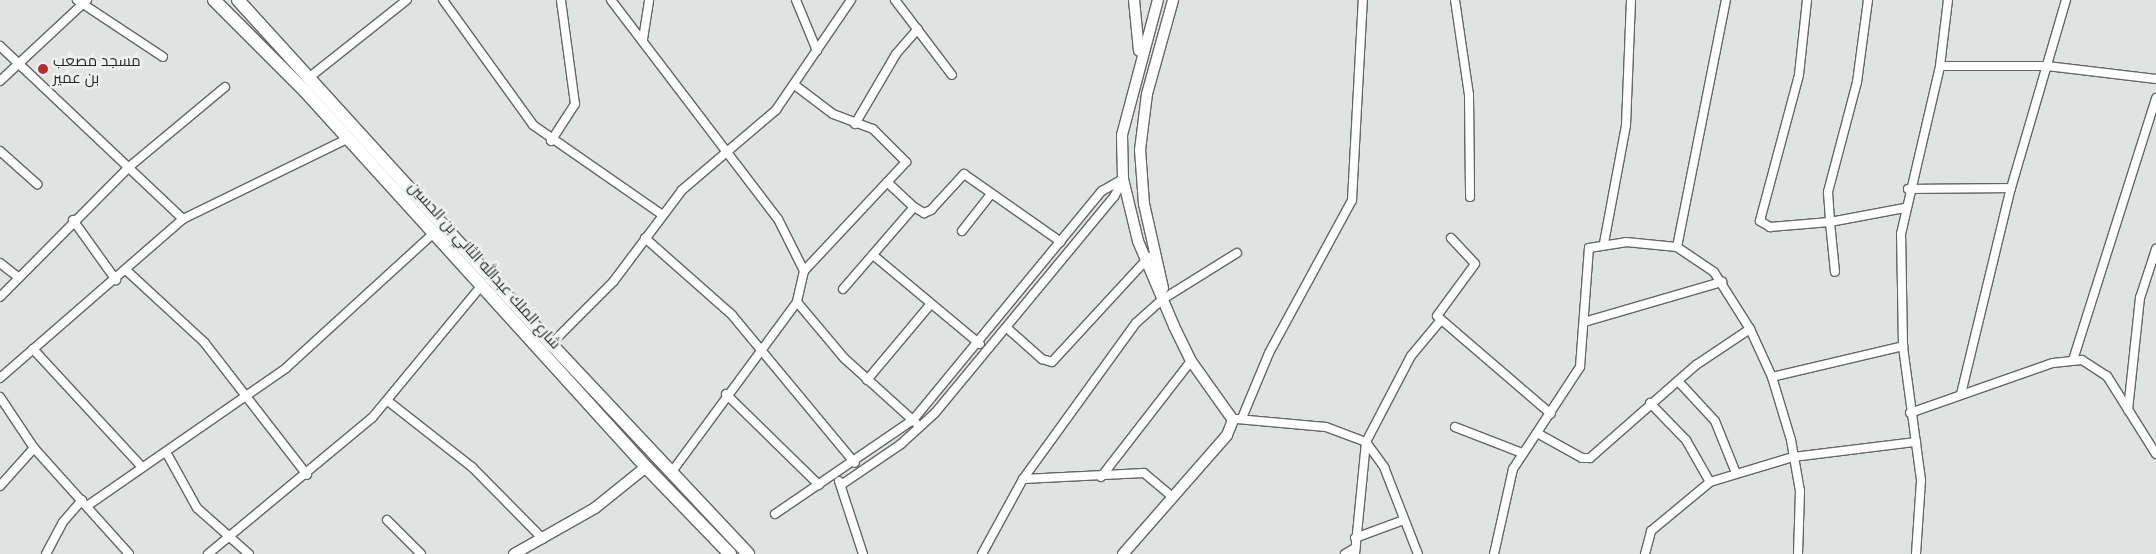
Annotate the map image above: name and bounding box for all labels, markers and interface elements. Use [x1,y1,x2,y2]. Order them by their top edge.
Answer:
place label: مسجد مصعب بن عمير [53,51,141,86]
marker: مسجد مصعب بن عمير [37,63,49,75]
street label: شارع الملك عبدالله الثاني بن الحسين [405,178,565,352]

